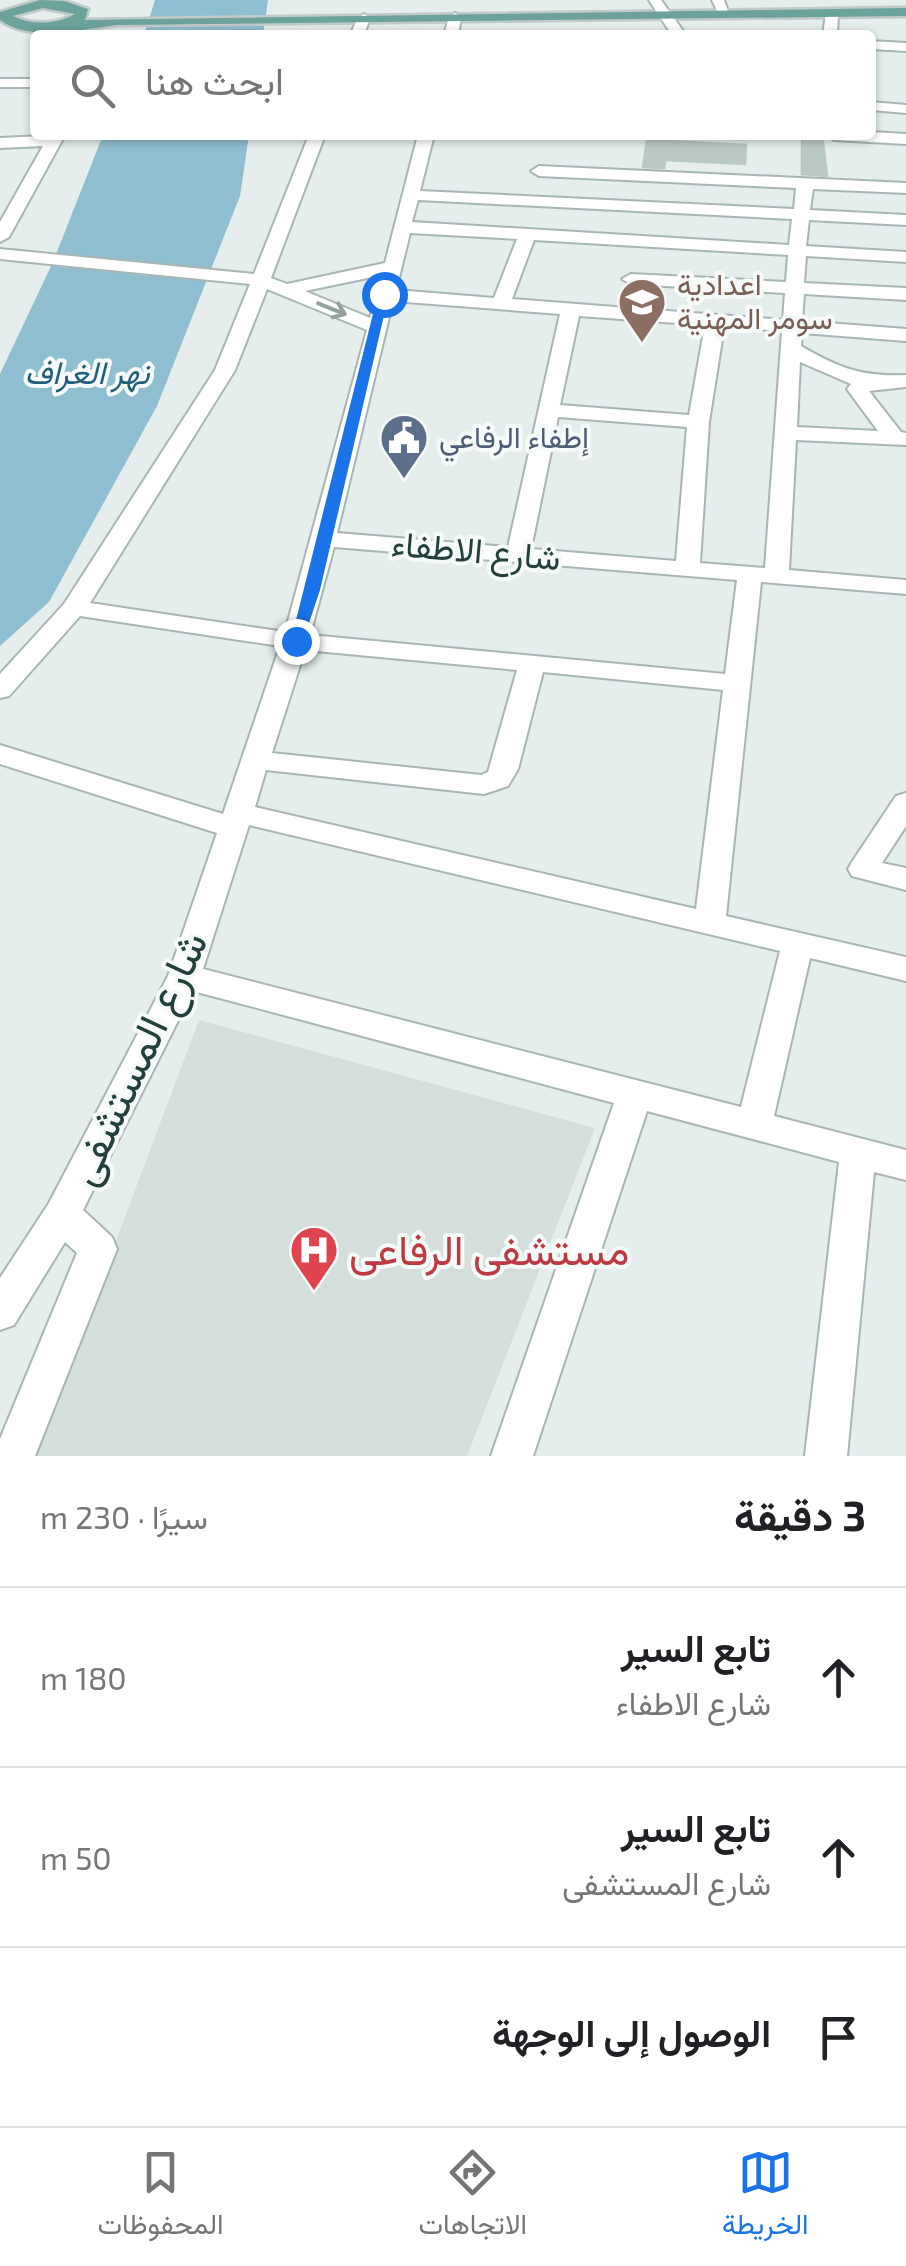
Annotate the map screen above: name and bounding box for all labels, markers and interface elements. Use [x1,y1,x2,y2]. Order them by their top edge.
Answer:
search box [30,30,876,140]
text: ابحث هنا [145,57,284,103]
icon: search [65,58,120,113]
place label: اعدادية سومر المهنية [677,265,833,337]
route start [362,272,408,318]
school or university icon: اعدادية سومر المهنية [616,276,668,344]
one-way arrow [316,301,347,319]
water label: نهر الغراف [25,352,151,393]
public building icon: إطفاء الرفاعي [378,412,430,480]
place label: إطفاء الرفاعي [439,418,589,462]
street label: شارع الاطفاء [389,521,563,582]
route end [274,619,320,665]
street label: شارع المستشفى [55,922,221,1194]
place label: مستشفی الرفاعی [349,1223,629,1277]
hospital icon: مستشفی الرفاعی [288,1224,340,1292]
text: 3 دقيقة [734,1489,866,1539]
text: سيرًا · 230 m [40,1497,208,1535]
text: تابع السير [621,1624,771,1670]
icon: ahead [811,1650,866,1705]
text: 180 m [40,1658,127,1696]
text: شارع الاطفاء [616,1683,771,1721]
text: تابع السير [621,1804,771,1850]
icon: ahead [811,1830,866,1885]
text: 50 m [40,1838,112,1876]
text: شارع المستشفى [562,1863,771,1901]
text: الوصول إلى الوجهة [492,2009,771,2055]
icon: arrive [811,2010,866,2065]
tab: المحفوظات [97,2145,224,2249]
tab: الاتجاهات [418,2145,527,2249]
tab: الخريطة [722,2145,809,2249]

